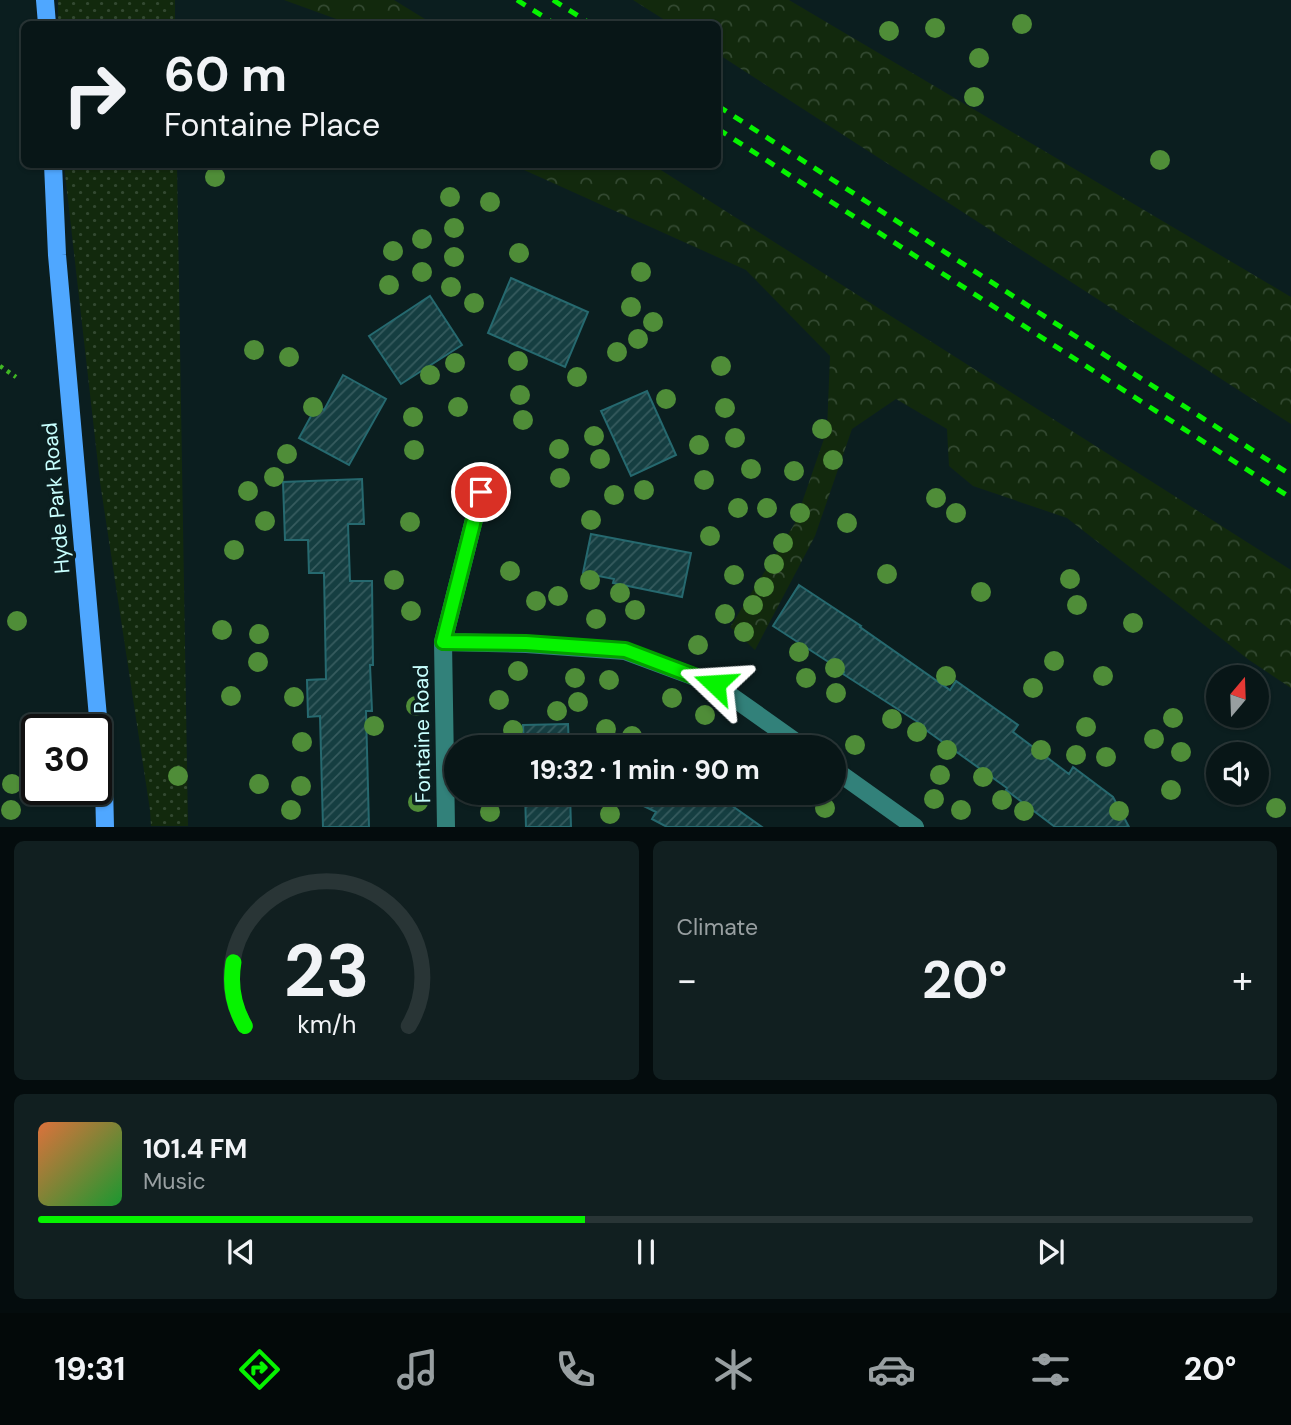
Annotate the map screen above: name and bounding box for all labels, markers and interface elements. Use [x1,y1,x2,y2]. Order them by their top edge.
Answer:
text: 60 m [164,42,287,106]
icon: right [49,49,140,140]
text: Fontaine Place [164,104,380,146]
street label: Hyde Park Road [35,421,77,575]
pin [451,462,511,522]
icon: arrive [462,473,500,511]
position arrow [678,647,752,721]
street label: Fontaine Road [407,665,437,803]
north arrow [1206,665,1269,728]
map controls [1206,665,1269,805]
speed limit sign: 30 [21,714,112,805]
button: sound [1206,742,1269,805]
text: 19:32 · 1 min · 90 m [530,753,760,787]
text: Climate [677,912,758,942]
text: 23 [283,925,369,1020]
text: 20° [922,946,1007,1014]
text: − [677,955,697,1005]
text: + [1232,955,1253,1005]
text: km/h [297,1008,356,1041]
text: 101.4 FM [143,1132,247,1166]
text: Music [143,1166,206,1196]
icon: previous [222,1233,260,1271]
icon: pause [627,1233,665,1271]
icon: next [1032,1233,1070,1271]
icon: directions [235,1345,284,1394]
icon: music [393,1345,442,1394]
icon: phone [551,1345,600,1394]
icon: climate [709,1345,758,1394]
icon: car [867,1345,916,1394]
icon: filters [1026,1345,1075,1394]
text: 19:31 [55,1348,125,1390]
text: 20° [1184,1348,1236,1390]

